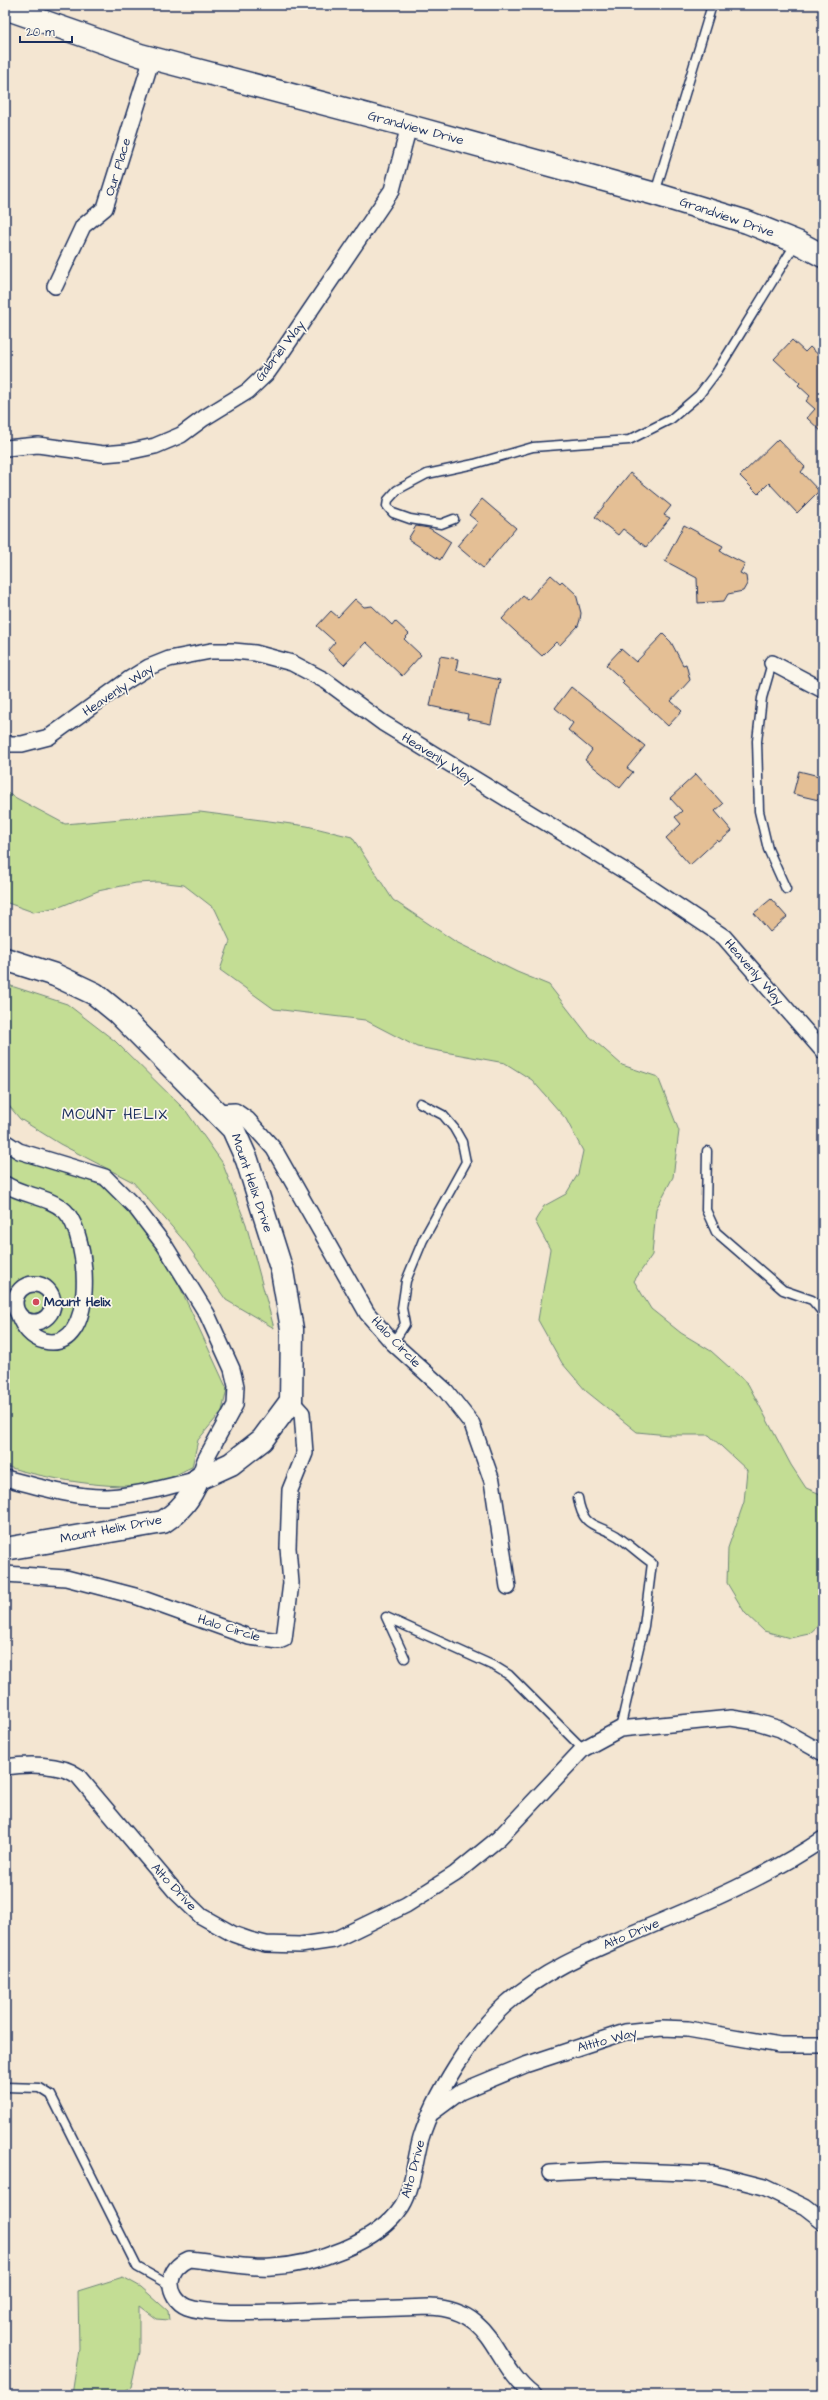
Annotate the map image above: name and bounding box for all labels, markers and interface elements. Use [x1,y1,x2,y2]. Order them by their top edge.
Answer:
scale bar [20,18,72,44]
text: 20 m [26,24,55,41]
street label: Grandview Drive [366,107,466,149]
street label: Our Place [101,136,135,198]
street label: Grandview Drive [677,192,777,242]
street label: Gabriel Way [251,317,310,386]
street label: Heavenly Way [79,660,158,721]
street label: Heavenly Way [398,729,478,788]
street label: Heavenly Way [720,935,788,1010]
district label: MOUNT HELIX [62,1104,168,1125]
street label: Mount Helix Drive [227,1131,277,1235]
place label: Mount Helix [44,1293,112,1311]
marker: Mount Helix [31,1297,41,1307]
street label: Halo Circle [367,1312,425,1372]
street label: Mount Helix Drive [59,1510,163,1548]
street label: Halo Circle [195,1610,263,1646]
street label: Alto Drive [147,1859,201,1915]
street label: Alto Drive [600,1914,662,1954]
street label: Altito Way [575,2023,639,2058]
street label: Alto Drive [397,2138,429,2200]

